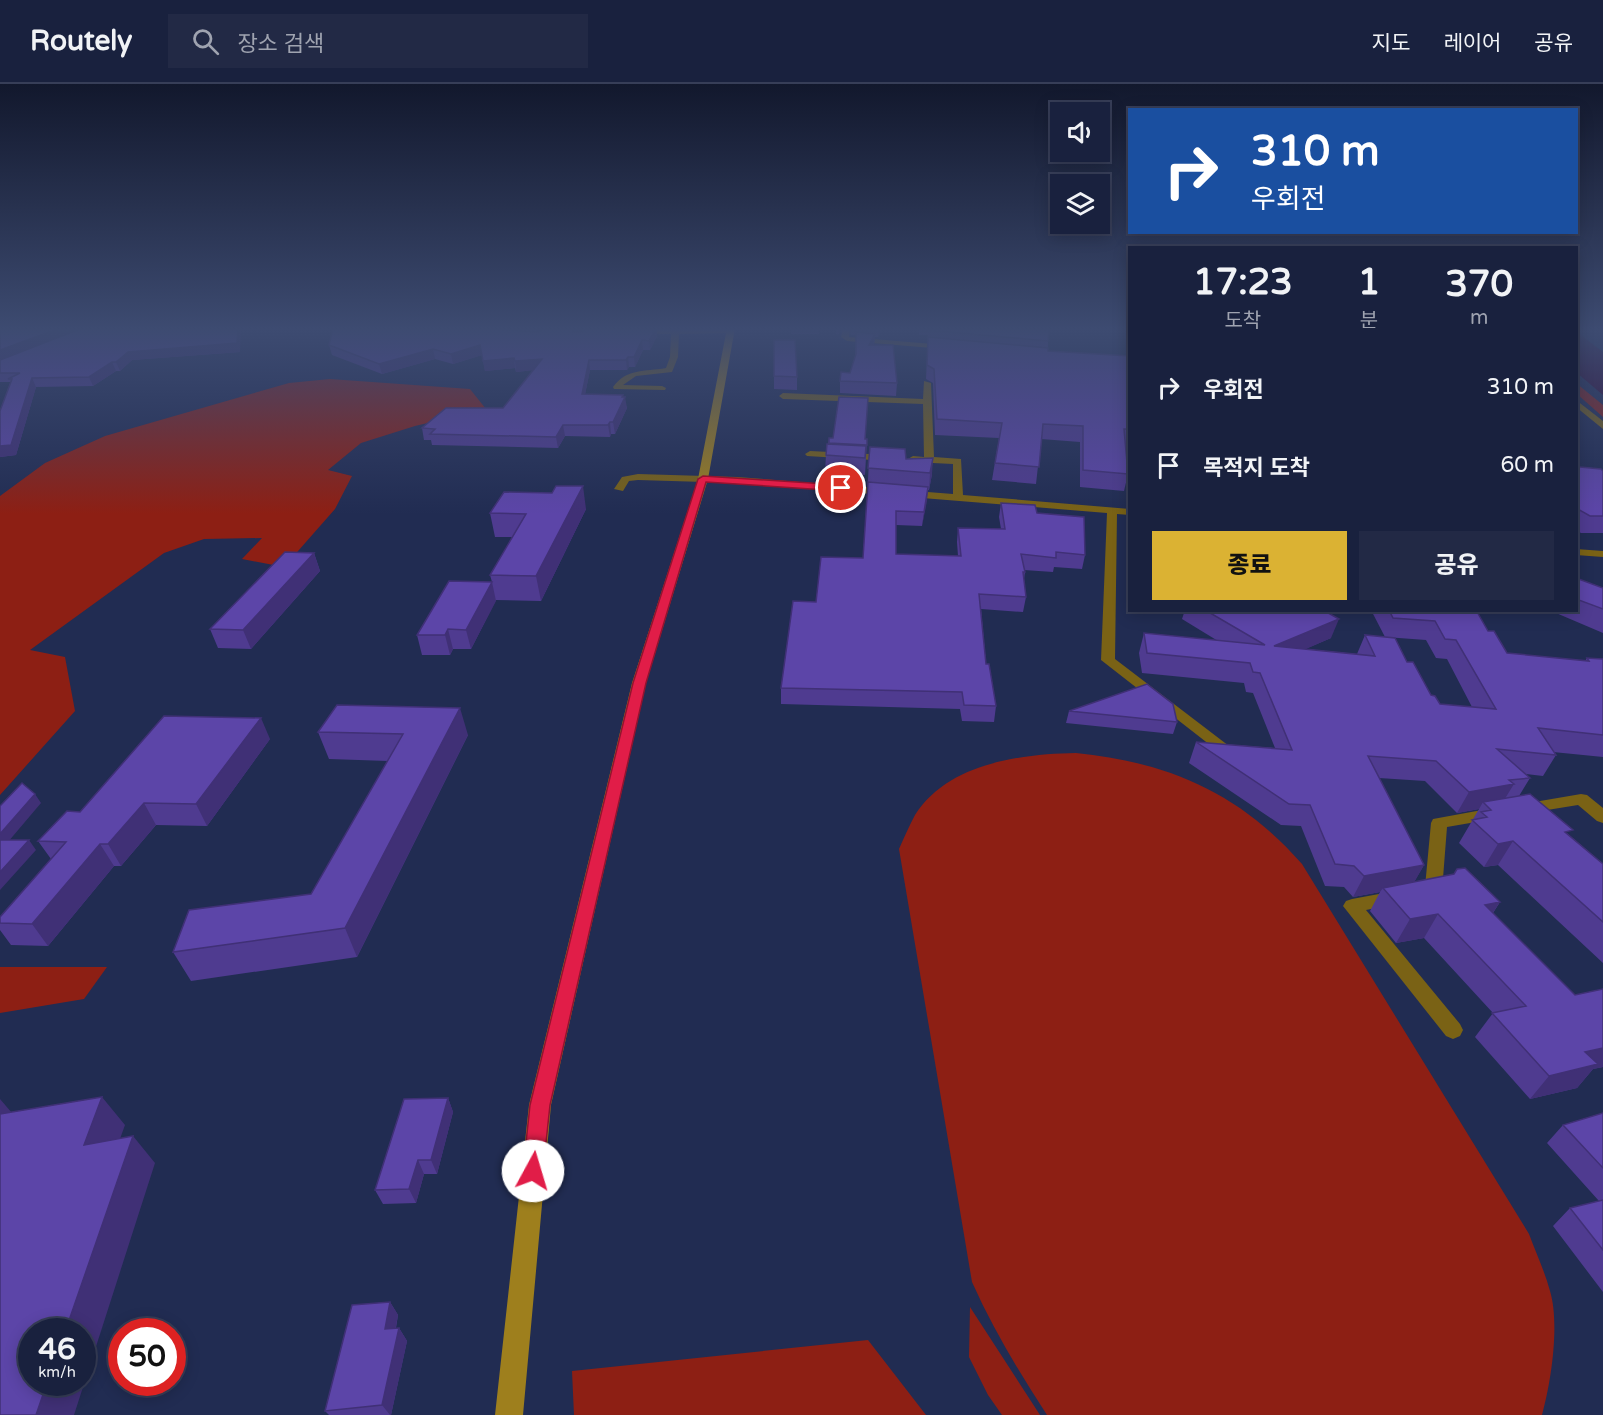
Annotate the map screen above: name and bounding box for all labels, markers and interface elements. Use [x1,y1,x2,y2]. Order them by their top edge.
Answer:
search box [168,14,588,68]
text: Routely [30,24,132,58]
icon: search [189,25,222,58]
text: 장소 검색 [237,31,324,57]
text: 지도 [1372,31,1410,56]
text: 레이어 [1443,31,1501,56]
text: 공유 [1534,31,1573,56]
map controls [1050,102,1110,234]
button: sound [1050,102,1110,162]
text: 310 m [1251,126,1380,177]
icon: right [1152,132,1230,210]
button: layers [1050,174,1110,234]
text: 우회전 [1251,183,1326,216]
text: 17:23 [1193,261,1293,304]
text: 1 [1358,261,1380,304]
text: 370 [1445,263,1513,306]
text: m [1470,306,1488,330]
text: 도착 [1224,309,1261,333]
text: 분 [1360,309,1378,333]
icon: right [1152,371,1185,404]
text: 310 m [1487,374,1554,400]
text: 우회전 [1203,377,1264,403]
icon: arrive [1152,449,1185,482]
text: 60 m [1500,452,1554,478]
text: 목적지 도착 [1203,455,1310,481]
pin [815,462,866,513]
icon: arrive [824,471,857,504]
button: 종료 [1152,531,1347,600]
button: 공유 [1359,531,1554,600]
position arrow [501,1139,565,1203]
speed limit sign: 50 [108,1318,186,1396]
text: 46 [38,1331,76,1368]
text: km/h [38,1363,76,1381]

